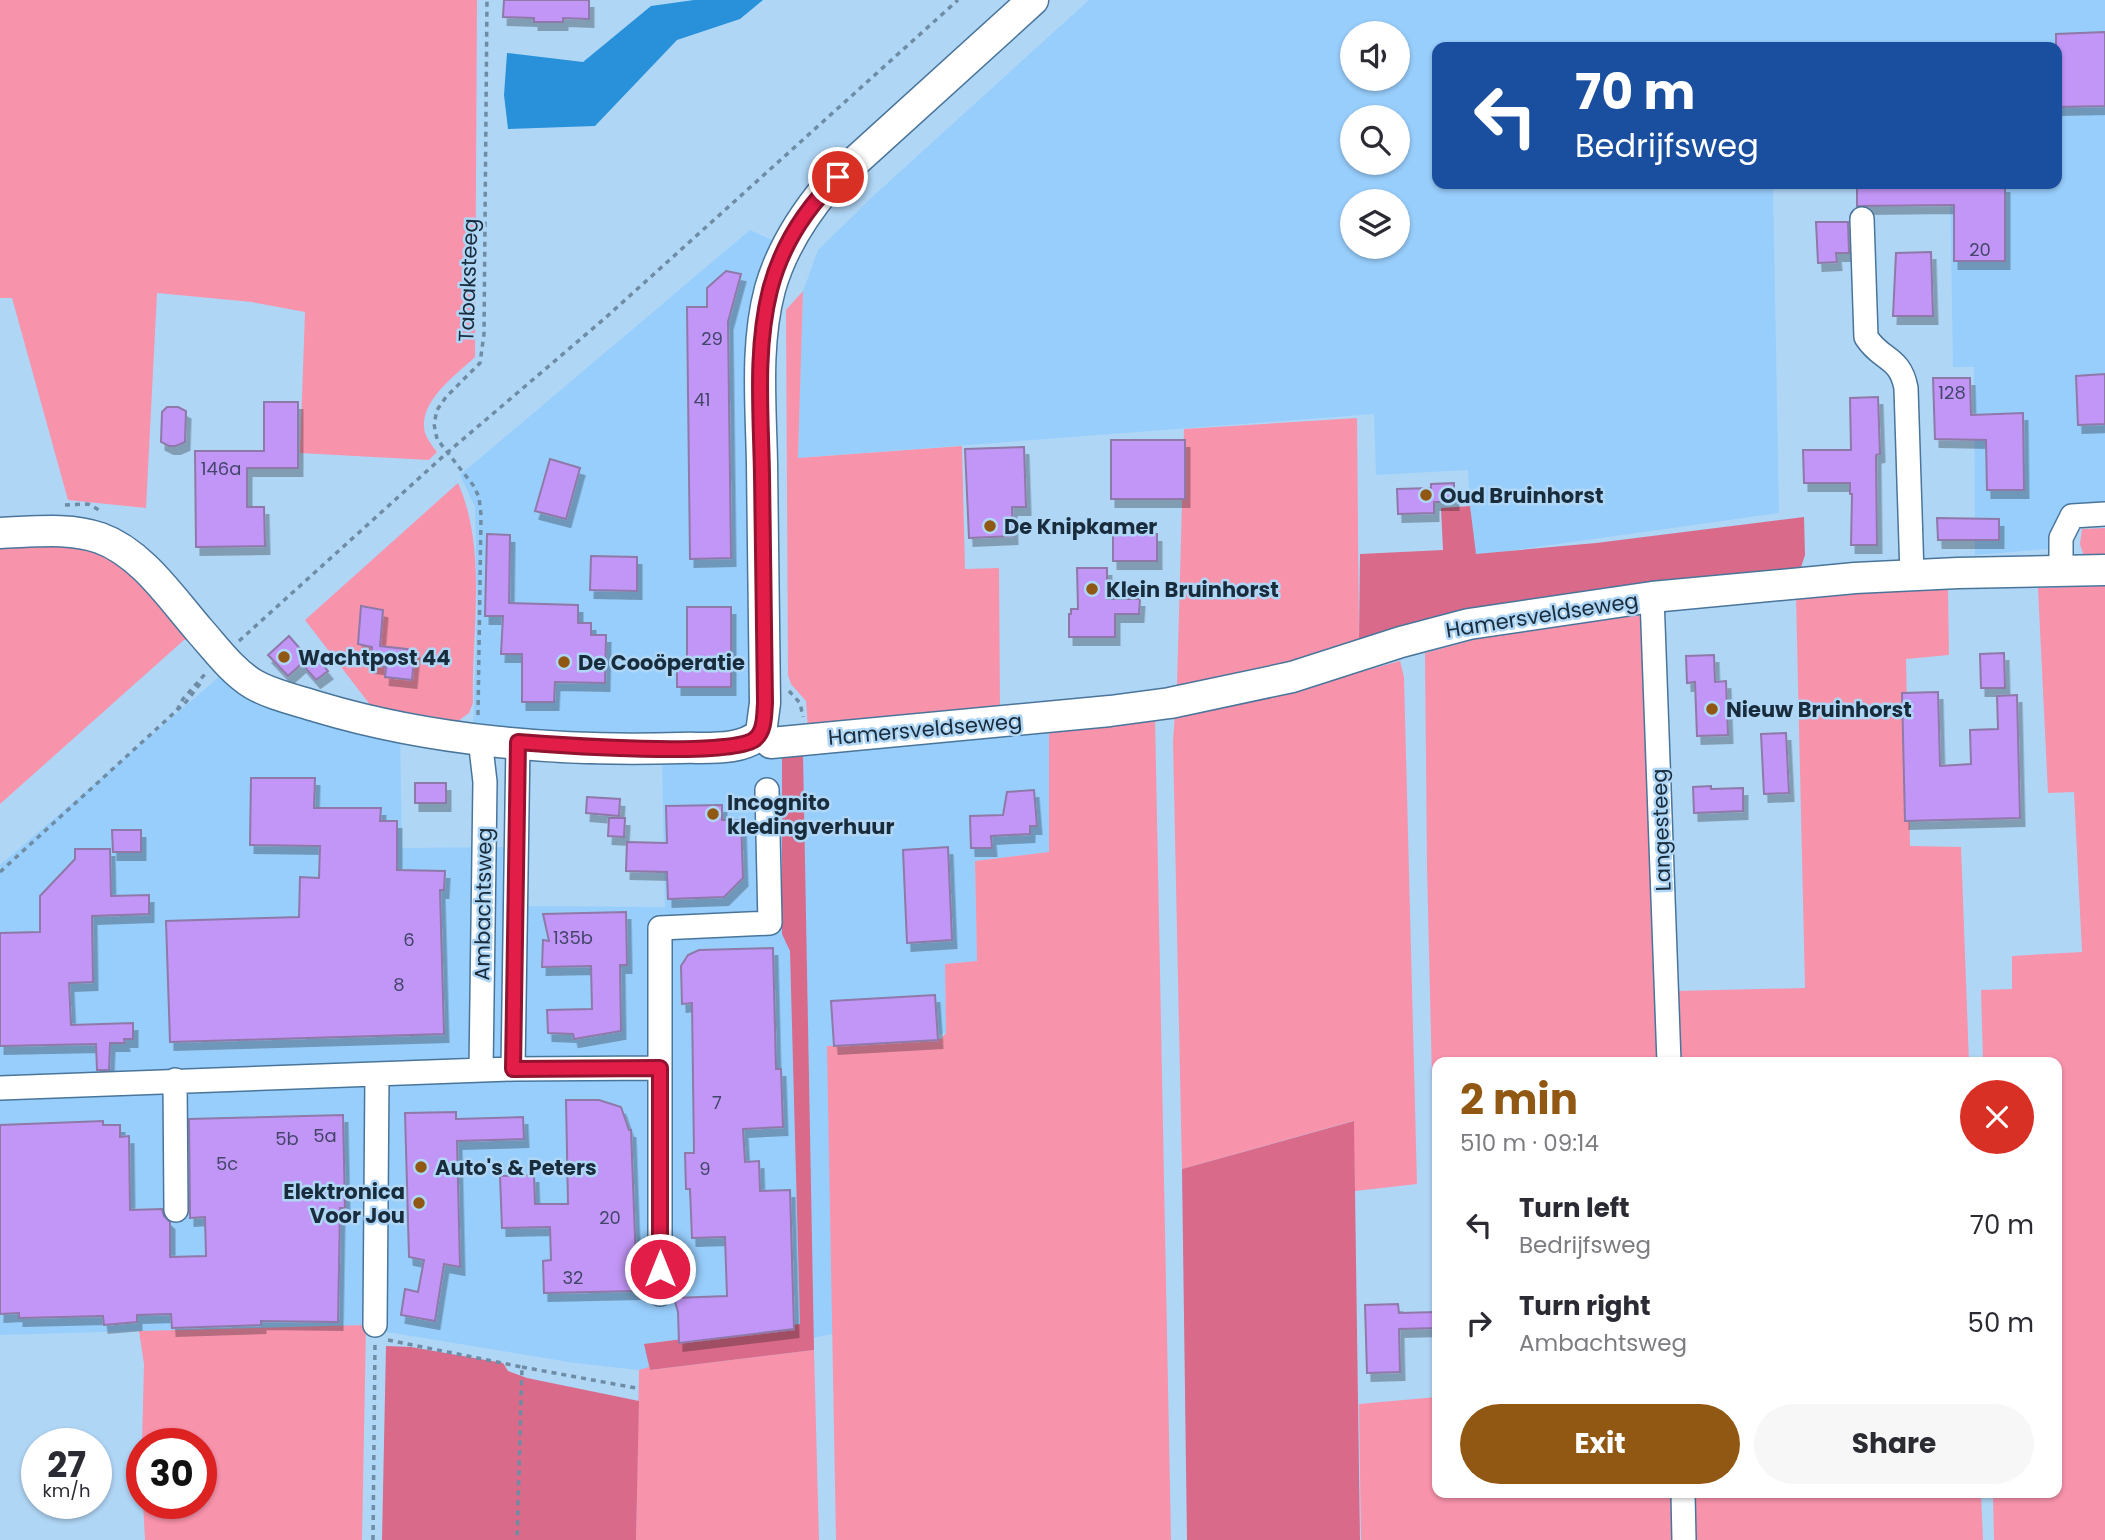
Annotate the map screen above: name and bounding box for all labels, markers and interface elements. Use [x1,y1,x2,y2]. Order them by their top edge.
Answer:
map controls [1340,21,1410,259]
button: sound [1340,21,1410,91]
text: 70 m [1575,58,1695,126]
icon: left [1460,70,1551,161]
button: search [1340,105,1410,175]
text: Bedrijfsweg [1575,123,1759,168]
pin [808,147,868,207]
icon: arrive [819,158,857,196]
button: layers [1340,189,1410,259]
street label: Tabaksteeg [451,218,485,342]
house number: 20 [1969,237,1991,262]
house number: 29 [701,326,723,351]
house number: 128 [1938,380,1966,405]
house number: 41 [693,387,711,412]
house number: 146a [201,456,241,481]
place label: Oud Bruinhorst [1440,481,1603,510]
marker: Oud Bruinhorst [1418,487,1434,503]
place label: De Knipkamer [1004,512,1157,541]
marker: De Knipkamer [982,518,998,534]
place label: Klein Bruinhorst [1106,575,1279,604]
marker: Klein Bruinhorst [1084,581,1100,597]
street label: Hamersveldseweg [1444,585,1640,645]
place label: Wachtpost 44 [298,643,451,672]
place label: De Cooöperatie [578,648,745,677]
marker: Wachtpost 44 [276,649,292,665]
marker: De Cooöperatie [556,654,572,670]
place label: Nieuw Bruinhorst [1726,695,1912,724]
marker: Nieuw Bruinhorst [1704,701,1720,717]
street label: Hamersveldseweg [827,706,1023,752]
street label: Langesteeg [1644,768,1678,892]
place label: Incognito kledingverhuur [727,788,895,841]
marker: Incognito kledingverhuur [705,806,721,822]
street label: Ambachtsweg [467,827,499,981]
house number: 135b [553,925,593,950]
house number: 6 [403,927,415,952]
house number: 8 [393,972,405,997]
text: 2 min [1460,1070,1578,1129]
button: close [1960,1080,2034,1154]
house number: 7 [712,1090,722,1115]
house number: 5a [313,1123,337,1148]
house number: 5b [275,1126,299,1151]
text: 510 m · 09:14 [1460,1127,1599,1159]
house number: 5c [216,1151,238,1176]
place label: Auto's & Peters [435,1153,597,1182]
house number: 9 [699,1156,711,1181]
marker: Auto's & Peters [413,1159,429,1175]
place label: Elektronica Voor Jou [283,1177,405,1230]
text: Turn left [1519,1190,1630,1226]
marker: Elektronica Voor Jou [411,1195,427,1211]
house number: 20 [599,1205,621,1230]
icon: left [1460,1206,1498,1244]
text: 70 m [1970,1207,2034,1243]
text: Bedrijfsweg [1519,1229,1651,1261]
position arrow [623,1232,697,1306]
house number: 32 [563,1265,583,1290]
text: Turn right [1519,1288,1651,1324]
icon: right [1460,1304,1498,1342]
text: 50 m [1968,1305,2034,1341]
text: Ambachtsweg [1519,1327,1687,1359]
button: Exit [1460,1404,1740,1484]
button: Share [1754,1404,2034,1484]
speed limit sign: 30 [126,1428,217,1519]
text: 27 [47,1440,86,1489]
text: km/h [43,1478,90,1503]

